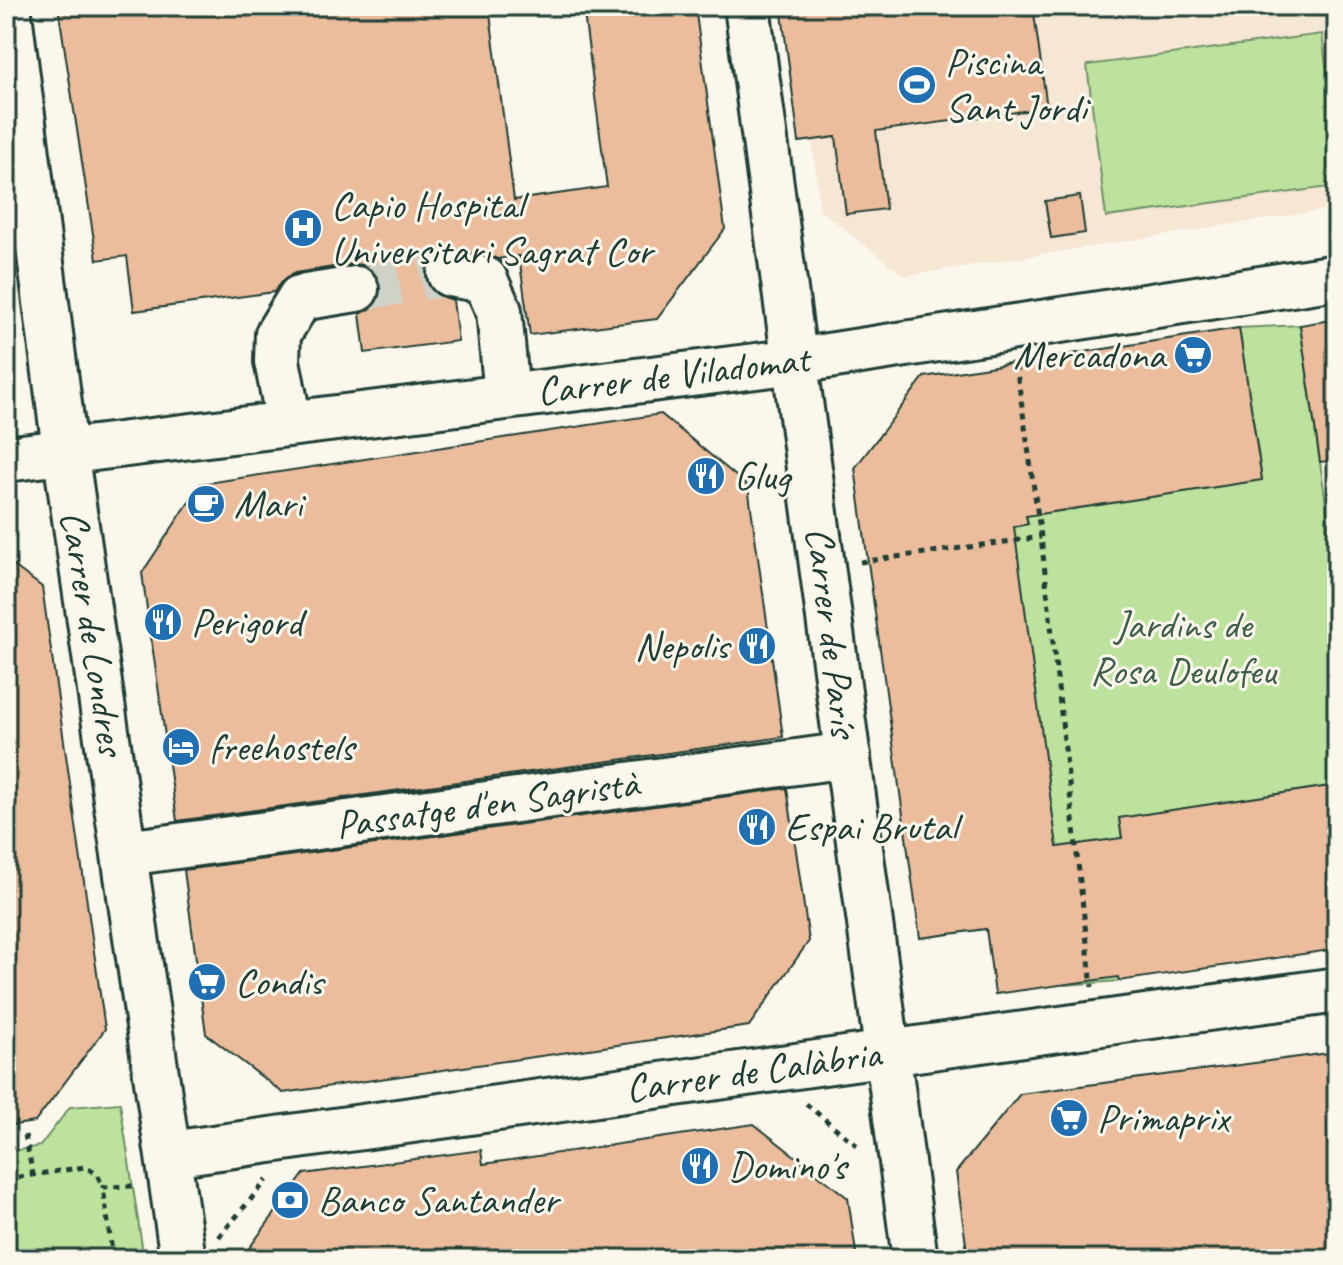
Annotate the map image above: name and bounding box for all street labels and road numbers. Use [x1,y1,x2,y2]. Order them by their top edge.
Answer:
street label: Carrer de Viladomat [534,333,815,416]
street label: Carrer de Londres [49,507,138,762]
street label: Carrer de París [794,524,870,743]
street label: Passatge d'en Sagristà [333,758,644,850]
street label: Carrer de Calàbria [622,1028,886,1114]

